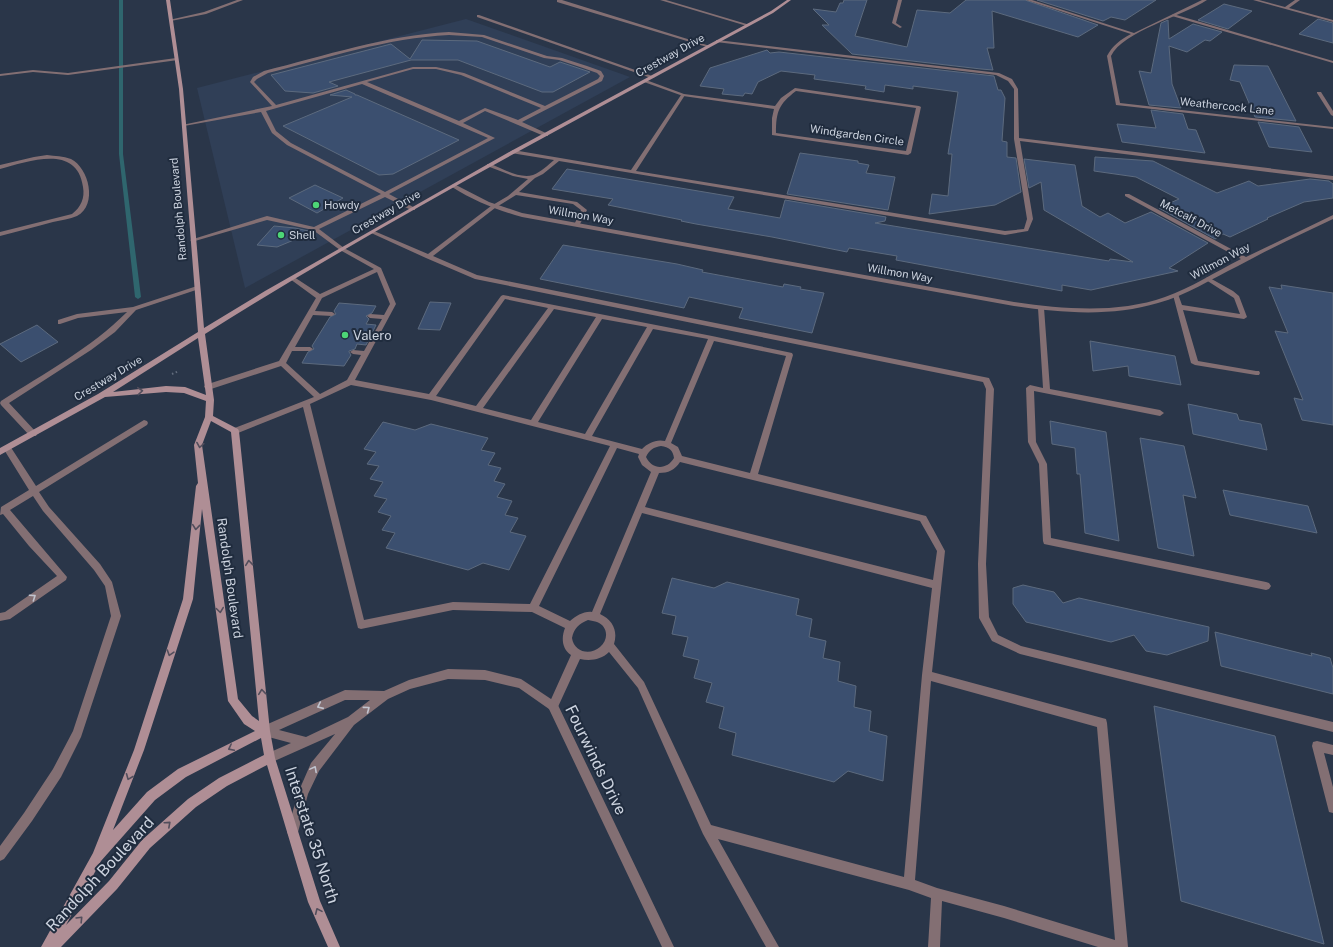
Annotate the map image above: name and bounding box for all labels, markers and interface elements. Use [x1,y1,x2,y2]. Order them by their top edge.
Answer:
street label: Crestway Drive [633,31,707,79]
street label: Weathercock Lane [1179,95,1275,117]
street label: Windgarden Circle [809,122,905,148]
street label: Randolph Boulevard [168,157,188,261]
street label: Crestway Drive [350,188,422,236]
street label: Metcalf Drive [1158,197,1224,239]
place label: Howdy [324,199,360,211]
marker: Howdy [311,200,321,210]
street label: Willmon Way [547,203,615,227]
place label: Shell [289,229,315,241]
marker: Shell [276,230,286,240]
street label: Willmon Way [1188,240,1252,282]
street label: Willmon Way [866,261,934,285]
place label: Valero [353,328,392,343]
marker: Valero [340,330,350,340]
street label: Crestway Drive [72,353,144,403]
one-way arrow [137,387,143,396]
one-way arrow [196,441,205,448]
street label: Randolph Boulevard [214,517,246,639]
one-way arrow [191,523,200,530]
one-way arrow [244,560,253,566]
one-way arrow [29,595,36,602]
one-way arrow [215,606,224,613]
one-way arrow [166,650,175,657]
one-way arrow [257,689,266,695]
one-way arrow [316,702,323,710]
street label: Fourwinds Drive [561,702,631,818]
one-way arrow [363,707,370,714]
one-way arrow [227,743,235,751]
street label: Interstate 35 North [281,764,343,906]
one-way arrow [309,766,317,773]
one-way arrow [125,773,133,780]
street label: Randolph Boulevard [42,813,158,935]
one-way arrow [163,821,171,828]
one-way arrow [315,908,323,915]
one-way arrow [75,916,83,924]

